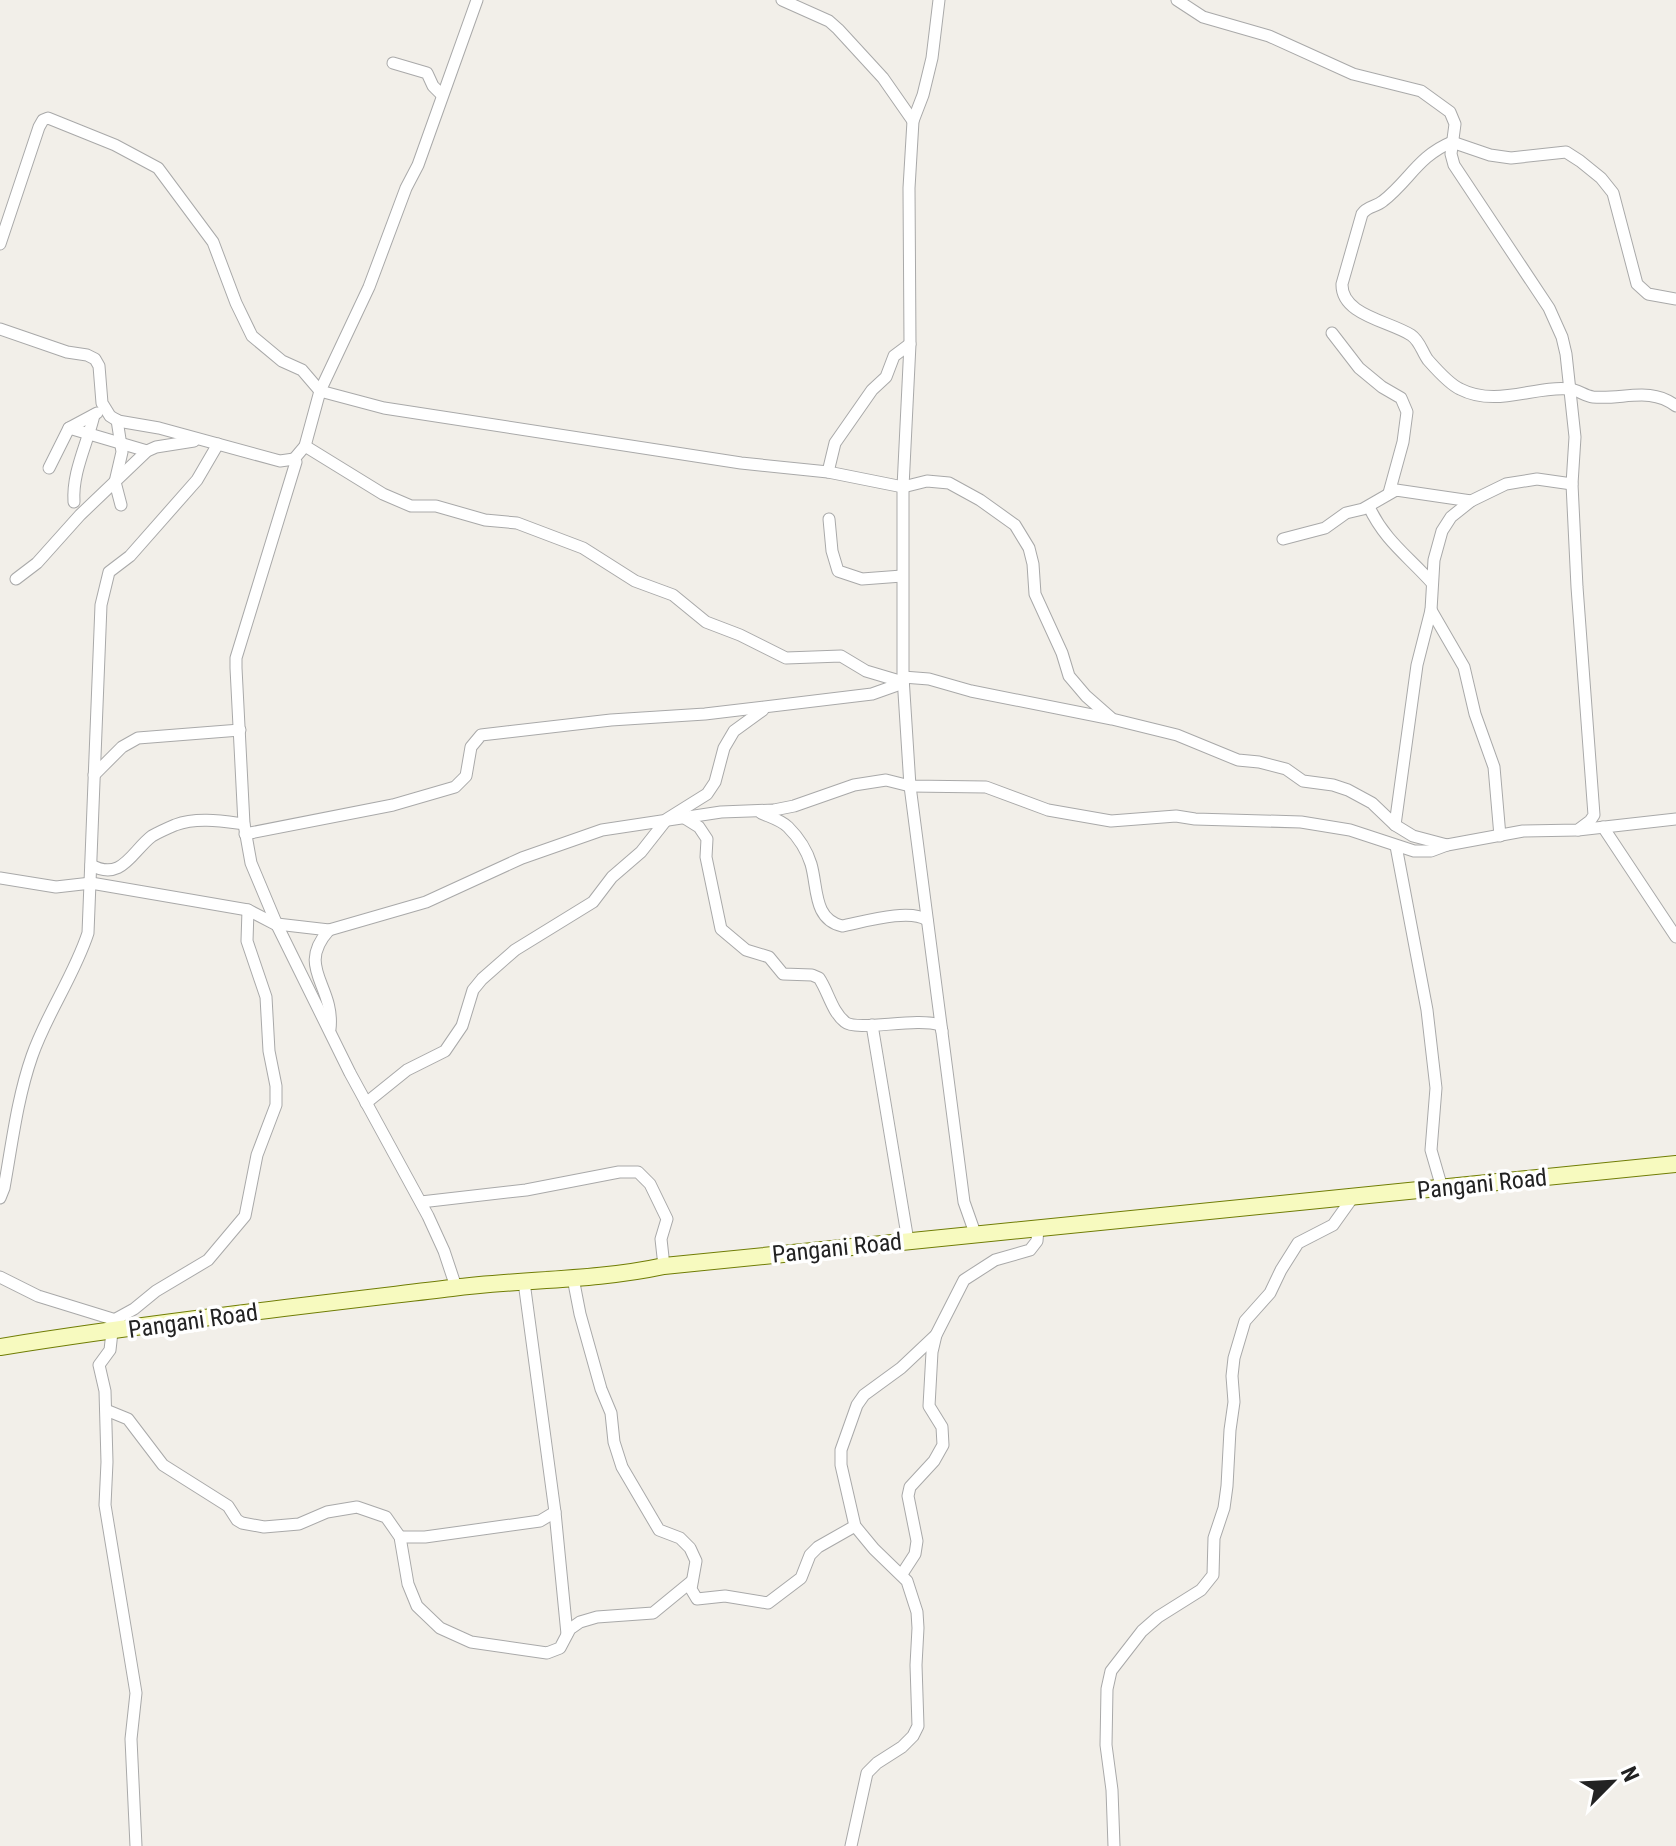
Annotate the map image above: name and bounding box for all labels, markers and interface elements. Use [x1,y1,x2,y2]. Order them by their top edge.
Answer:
street label: Pangani Road [1416,1163,1548,1205]
street label: Pangani Road [771,1227,903,1269]
street label: Pangani Road [126,1298,260,1344]
north arrow [1572,1742,1652,1822]
text: N [1616,1763,1644,1785]

